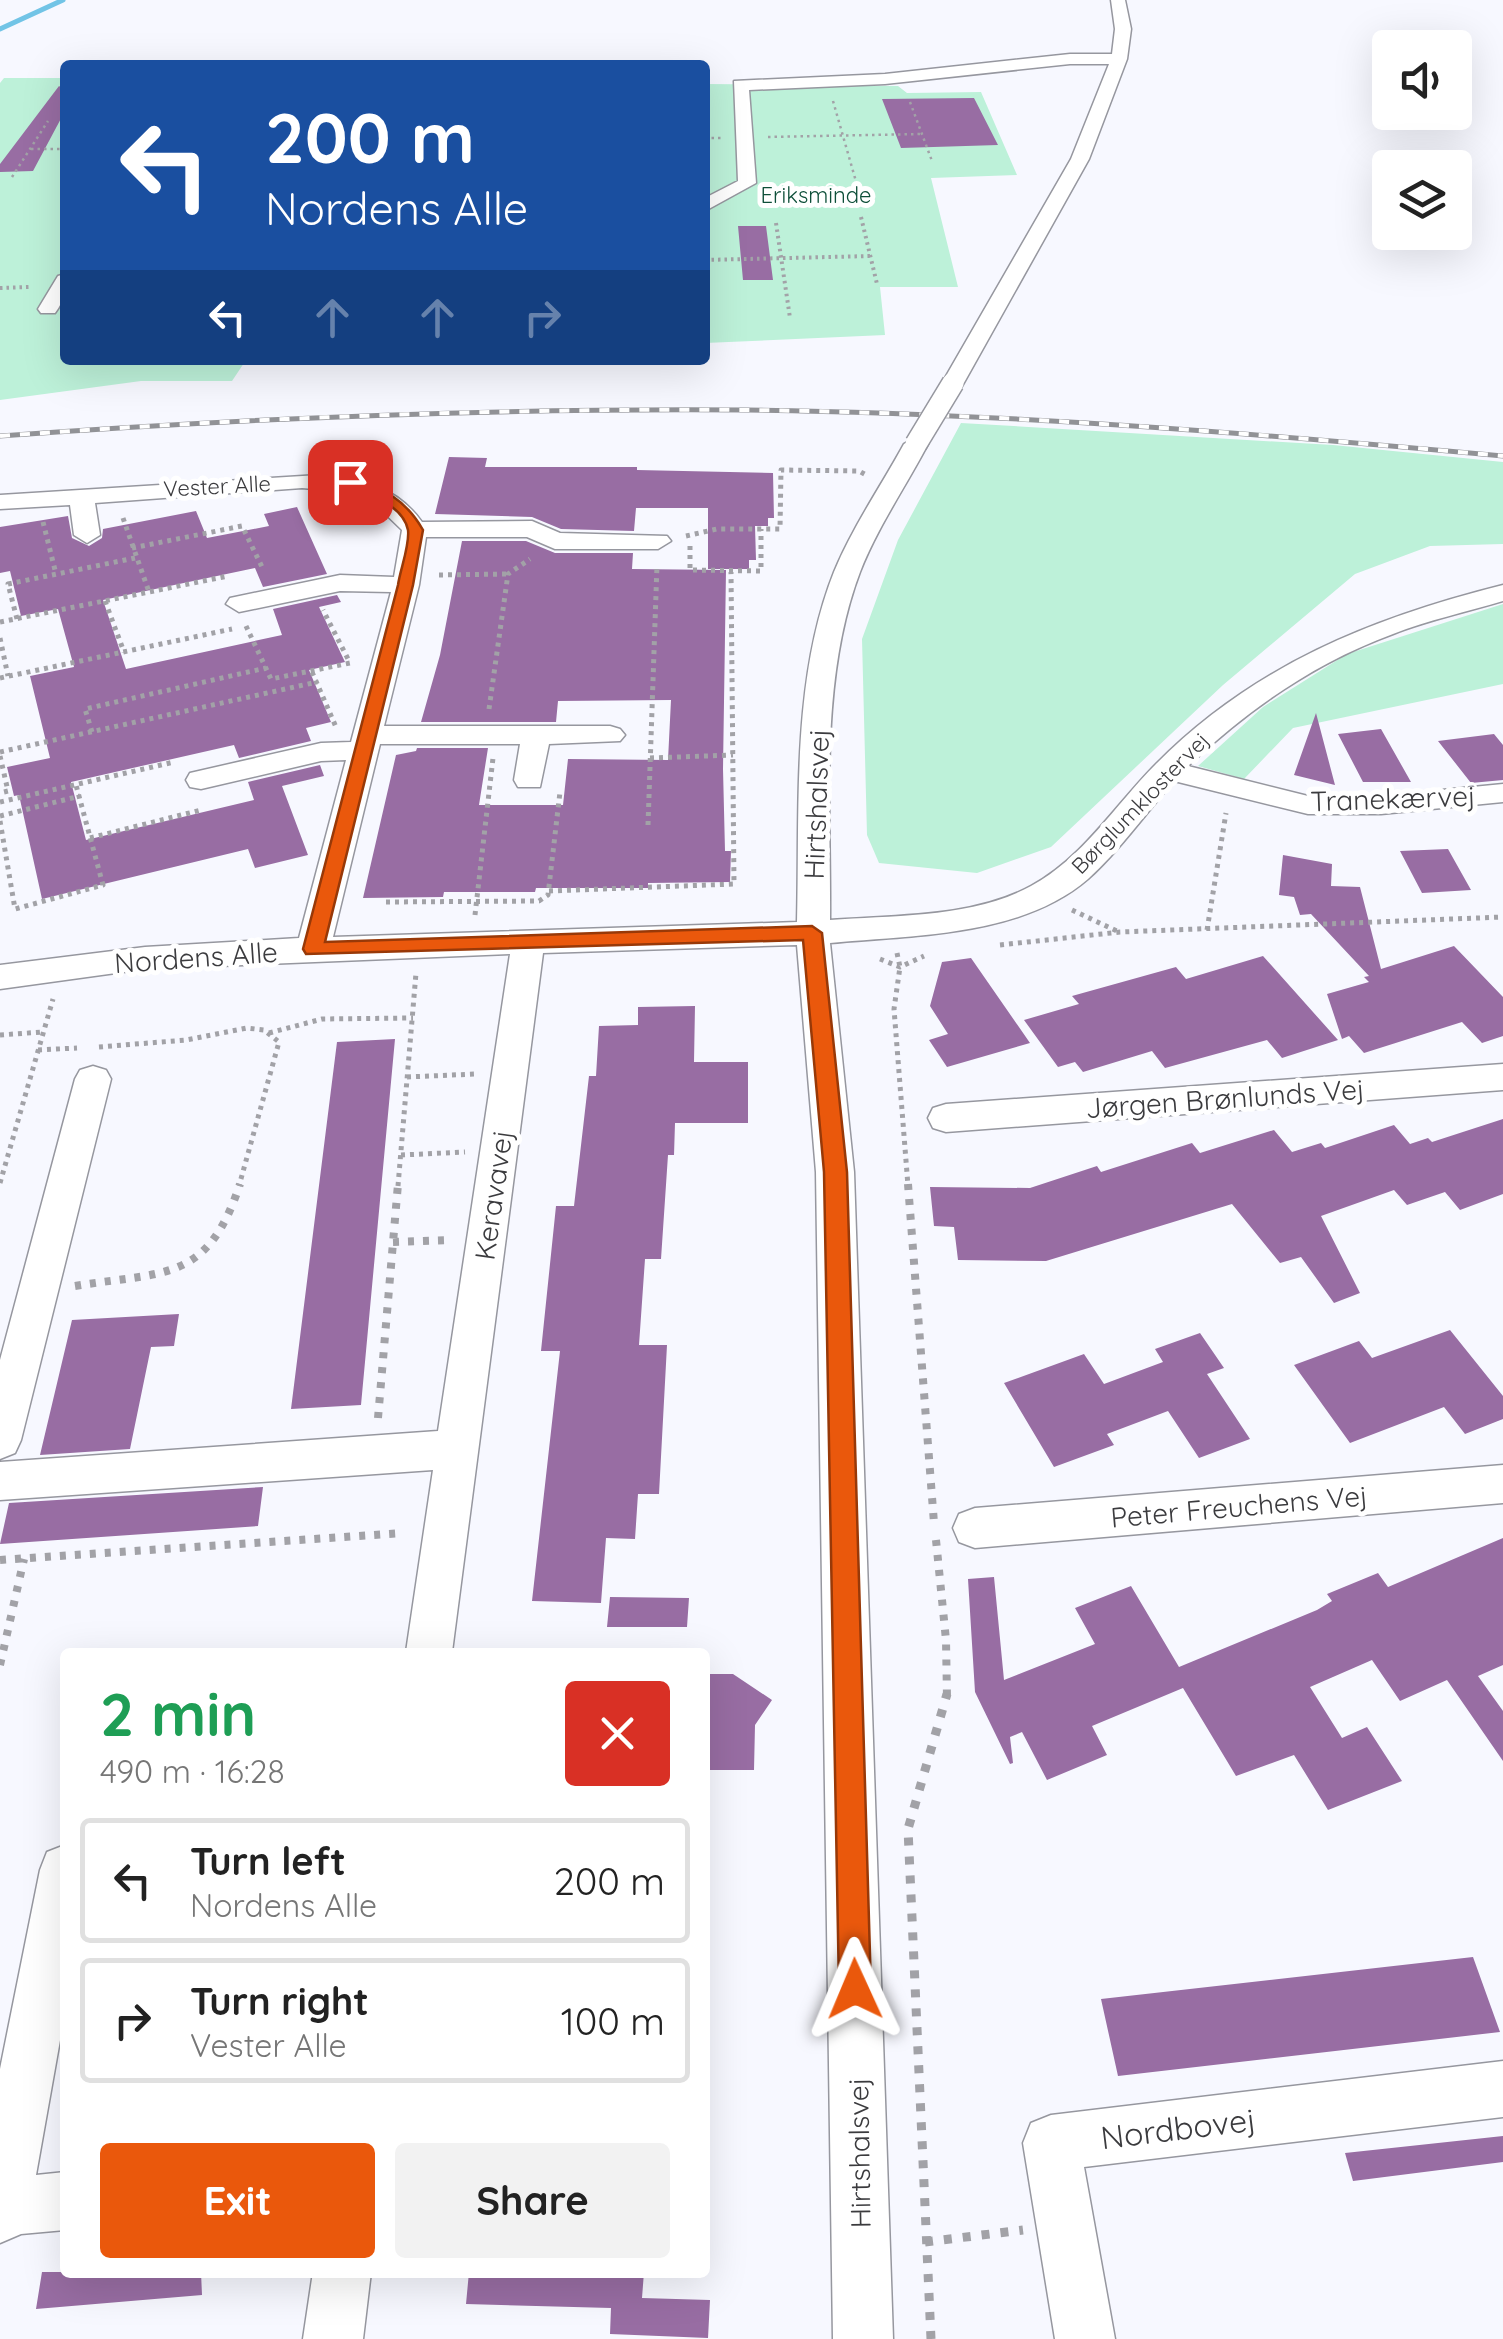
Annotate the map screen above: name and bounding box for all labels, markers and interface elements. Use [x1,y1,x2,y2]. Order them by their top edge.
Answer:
map controls [1372,30,1472,250]
button: sound [1372,30,1472,130]
text: 200 m [265,93,475,181]
icon: left [100,100,230,230]
button: layers [1372,150,1472,250]
text: Nordens Alle [265,180,528,236]
park label: Eriksminde [761,181,871,209]
icon: left [200,290,255,345]
icon: ahead [305,290,360,345]
icon: ahead [410,290,465,345]
icon: right [515,290,570,345]
pin [308,440,393,525]
icon: arrive [323,455,378,510]
street label: Vester Alle [162,469,272,503]
street label: Børglumklostervej [1065,726,1215,880]
street label: Hirtshalsvej [796,728,836,880]
street label: Tranekærvej [1310,778,1476,818]
street label: Nordens Alle [113,934,279,980]
street label: Jørgen Brønlunds Vej [1084,1071,1366,1125]
street label: Keravavej [467,1128,519,1262]
street label: Peter Freuchens Vej [1109,1477,1369,1535]
text: 2 min [100,1676,256,1751]
button: close [565,1681,670,1786]
text: 490 m · 16:28 [100,1751,285,1791]
text: Turn left [190,1837,346,1885]
icon: left [105,1853,160,1908]
text: 200 m [554,1857,665,1905]
text: Nordens Alle [190,1885,377,1925]
position arrow [803,1937,907,2041]
text: Turn right [190,1977,369,2025]
icon: right [105,1993,160,2048]
text: 100 m [561,1997,665,2045]
text: Vester Alle [190,2025,347,2065]
street label: Hirtshalsvej [840,2077,878,2229]
street label: Nordbovej [1098,2099,1258,2157]
button: Exit [100,2143,375,2258]
button: Share [395,2143,670,2258]

